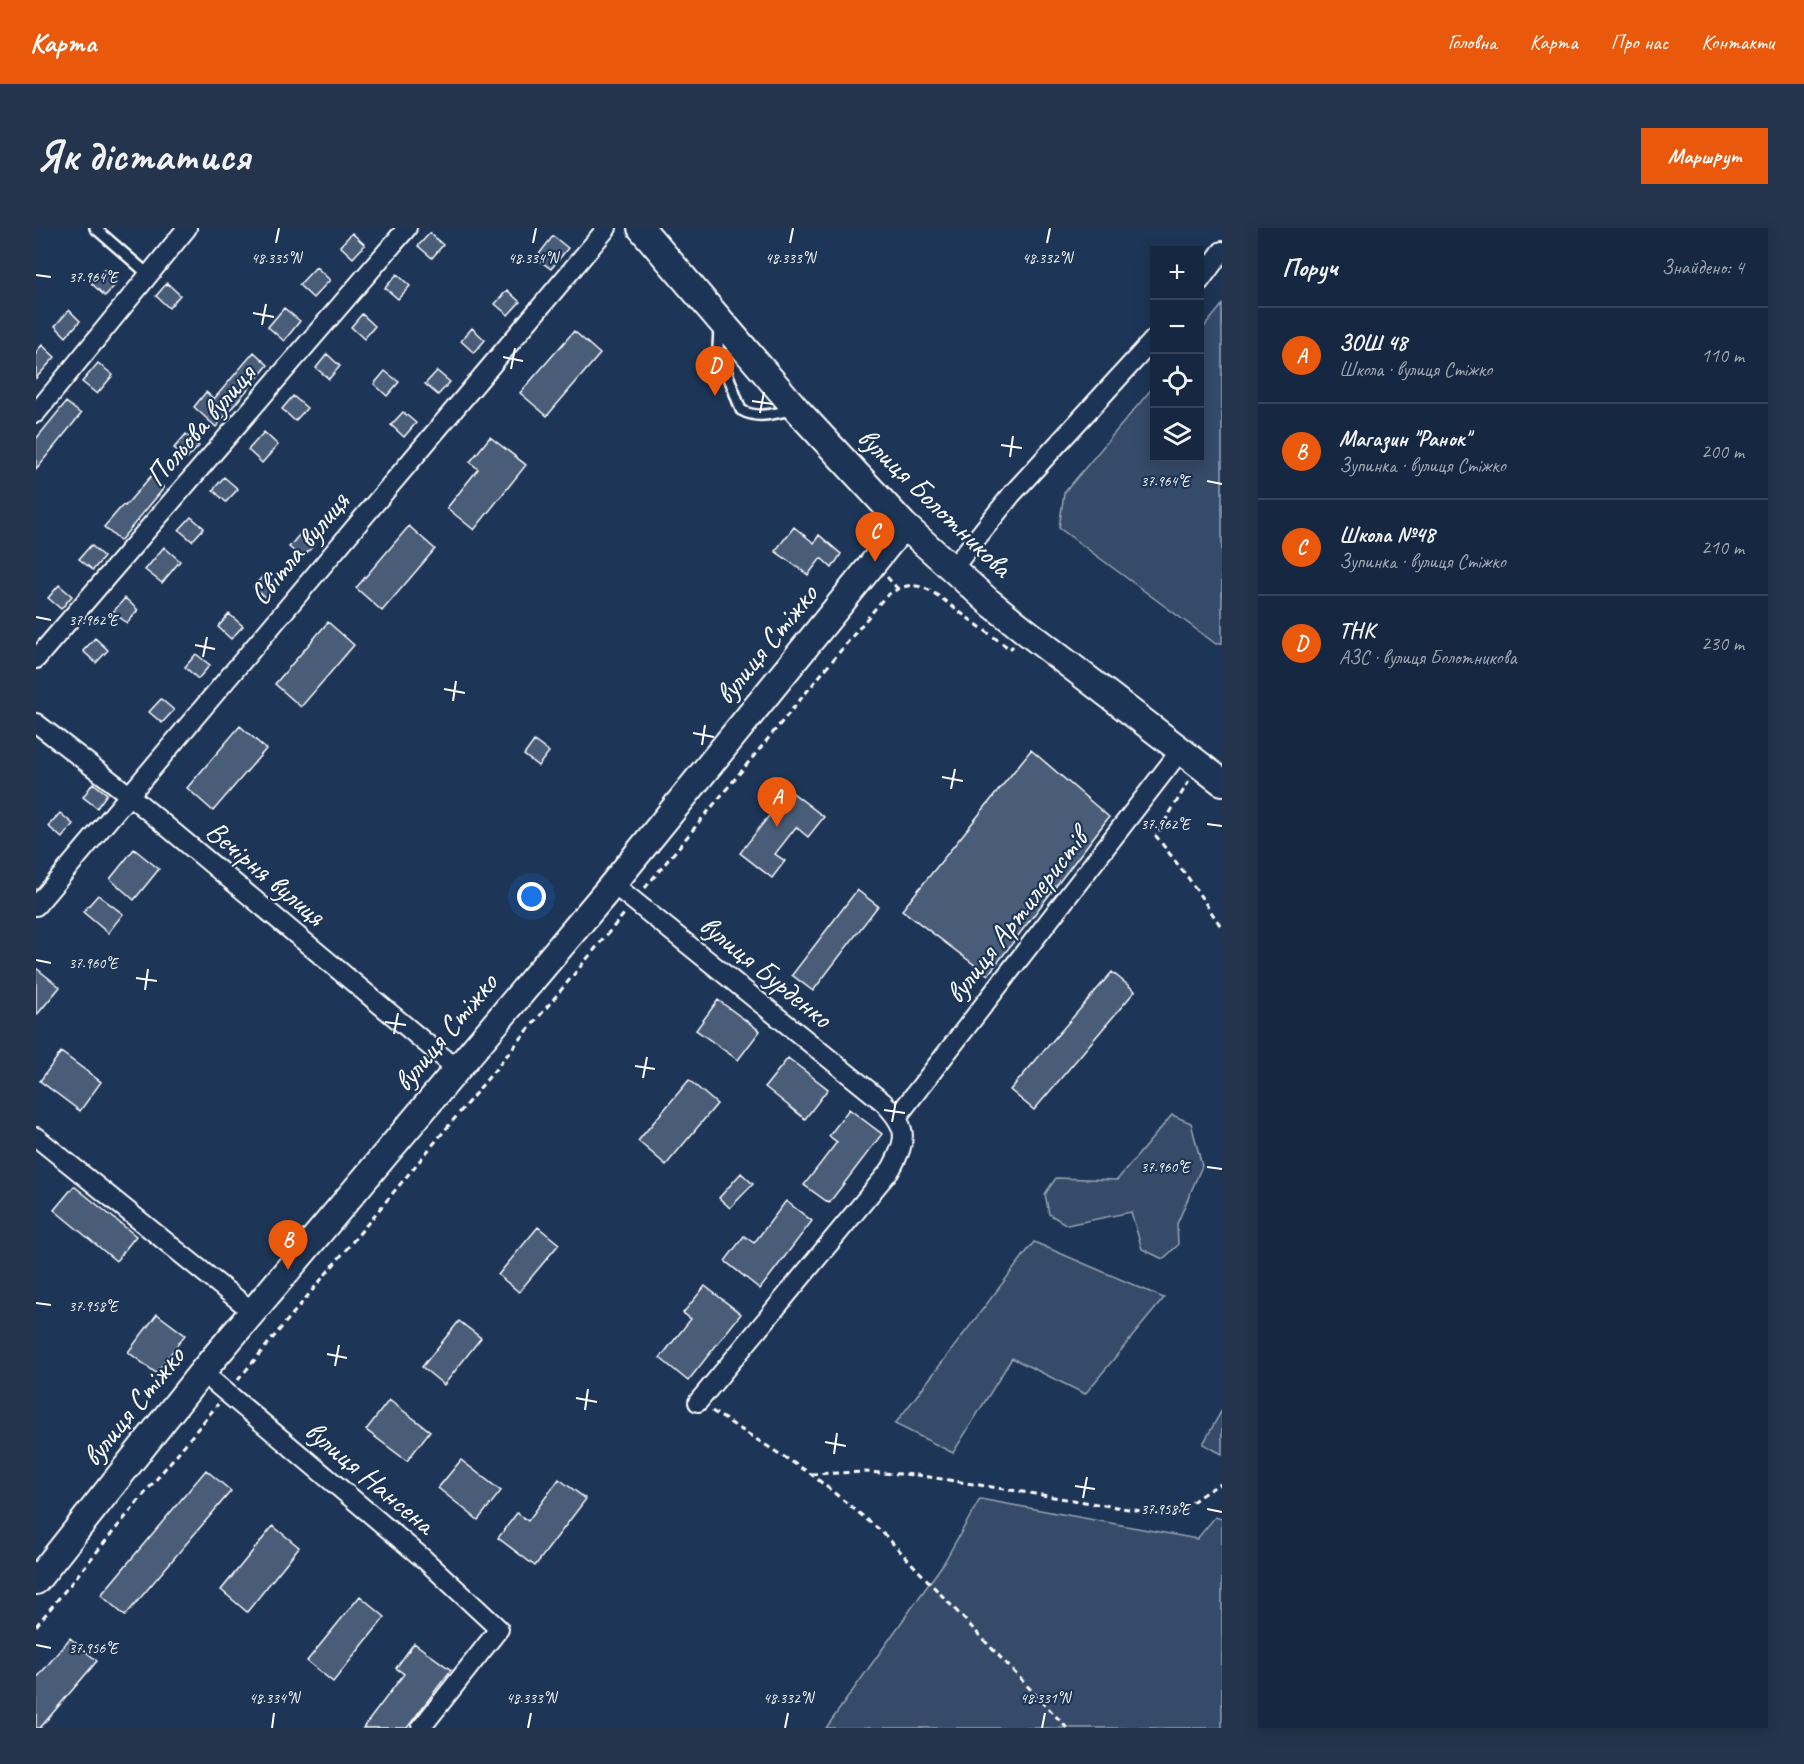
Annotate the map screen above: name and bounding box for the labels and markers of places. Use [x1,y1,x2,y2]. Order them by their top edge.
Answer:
pin: D [696,346,734,396]
pin: C [856,512,894,562]
pin: A [758,778,796,827]
pin: B [268,1220,308,1270]

